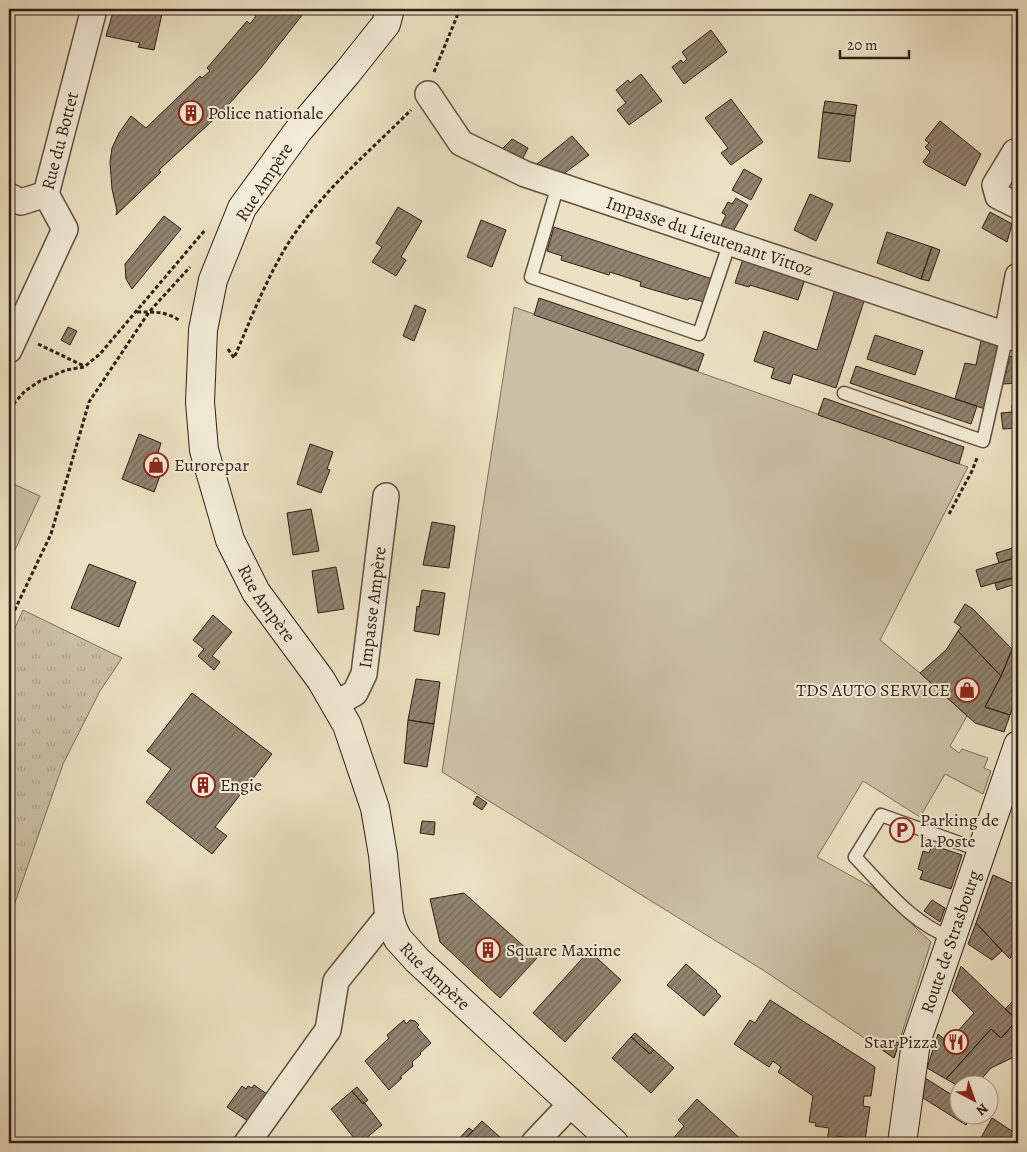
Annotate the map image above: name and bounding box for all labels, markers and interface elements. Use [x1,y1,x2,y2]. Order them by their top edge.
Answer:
scale bar [840,28,908,60]
text: 20 m [847,35,878,55]
street label: Rue du Bottet [36,89,84,192]
building icon: Police nationale [178,100,204,126]
place label: Police nationale [208,101,323,125]
street label: Rue Ampère [230,138,298,226]
street label: Impasse du Lieutenant Vittoz [603,190,816,282]
shop icon: Eurorepar [143,452,169,478]
place label: Eurorepar [174,453,249,477]
street label: Impasse Ampère [353,545,392,670]
street label: Rue Ampère [232,560,301,647]
shop icon: TDS AUTO SERVICE [954,677,980,703]
place label: TDS AUTO SERVICE [796,678,950,702]
building icon: Engie [190,772,216,798]
place label: Engie [220,773,262,797]
place label: Parking de la Poste [920,808,999,853]
parking icon: Parking de la Poste [889,817,915,843]
street label: Route de Strasbourg [915,867,986,1016]
street label: Rue Ampère [394,937,476,1016]
building icon: Square Maxime [475,937,501,963]
place label: Square Maxime [506,938,621,962]
restaurant icon: Star Pizza [943,1029,969,1055]
place label: Star Pizza [864,1030,939,1054]
north arrow [950,1074,1000,1124]
text: N [972,1099,992,1120]

